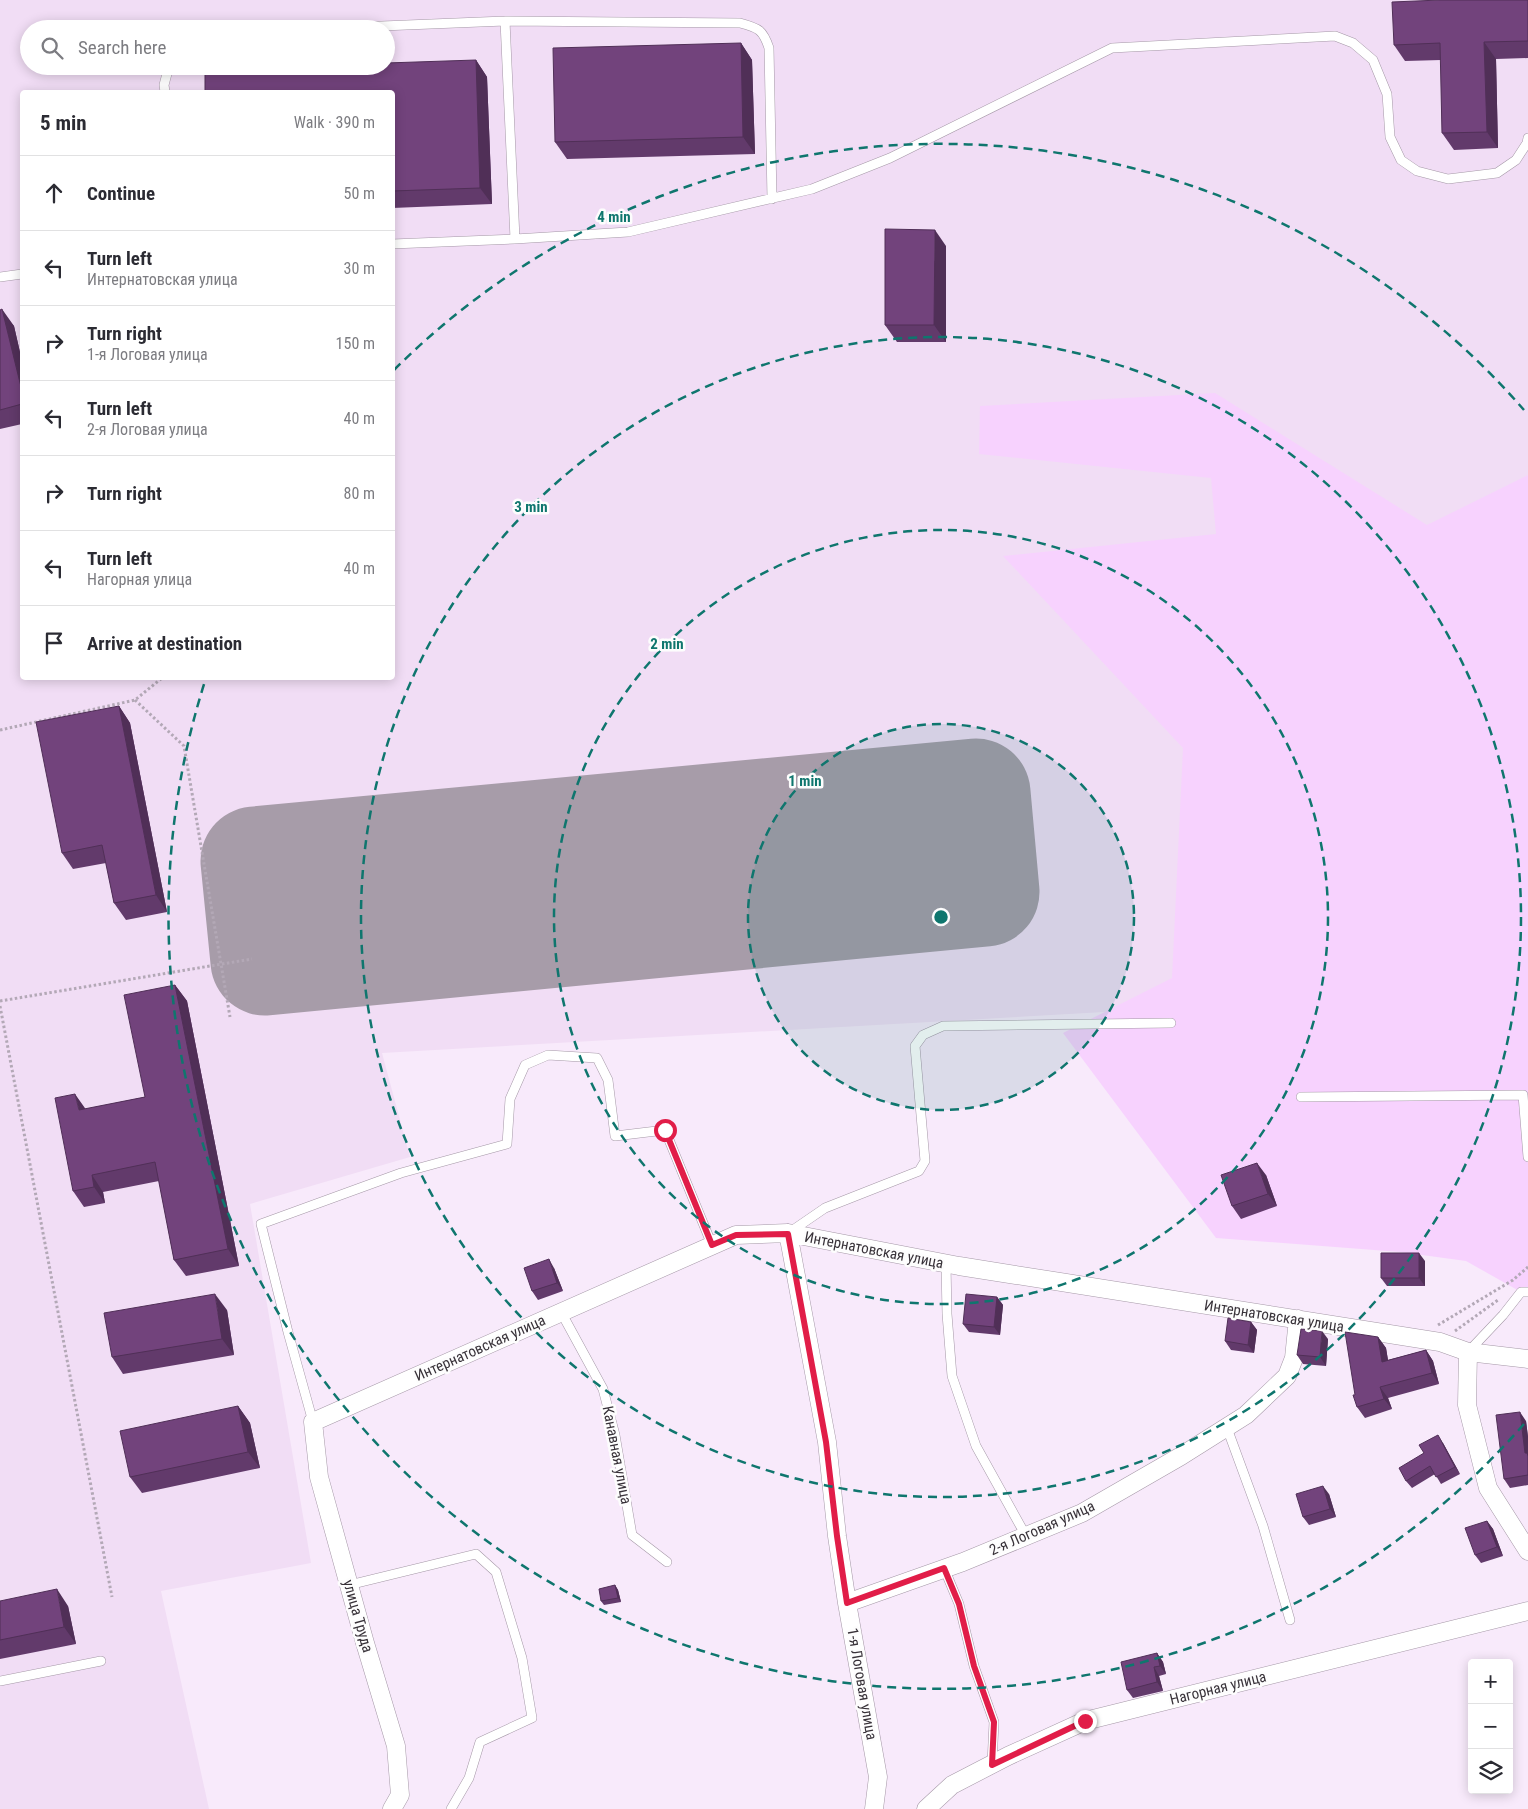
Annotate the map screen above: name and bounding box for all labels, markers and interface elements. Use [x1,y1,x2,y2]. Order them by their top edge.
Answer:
search box [20,20,395,75]
icon: search [38,34,66,62]
text: Search here [78,36,166,59]
text: 5 min [40,111,87,135]
text: Walk · 390 m [294,113,375,132]
icon: ahead [40,179,68,207]
text: Continue [87,182,155,205]
text: 50 m [343,184,375,203]
text: 4 min [597,208,631,226]
text: Turn left [87,247,152,270]
icon: left [40,254,68,282]
text: 30 m [343,259,375,278]
text: Интернатовская улица [87,270,238,289]
text: Turn right [87,322,162,345]
icon: right [40,329,68,357]
text: 150 m [336,334,375,353]
text: 1-я Логовая улица [87,345,208,364]
text: Turn left [87,397,152,420]
icon: left [40,404,68,432]
text: 40 m [343,409,375,428]
text: 2-я Логовая улица [87,420,208,439]
icon: right [40,479,68,507]
text: Turn right [87,482,162,505]
text: 80 m [343,484,375,503]
text: 3 min [514,498,548,516]
text: Turn left [87,547,152,570]
icon: left [40,554,68,582]
text: 40 m [343,559,375,578]
text: Нагорная улица [87,570,192,589]
icon: arrive [40,629,68,657]
text: Arrive at destination [87,632,242,655]
text: 2 min [650,635,684,653]
text: 1 min [788,772,822,790]
centre of rings [932,908,950,926]
route start [654,1119,677,1142]
street label: Интернатовская улица [803,1228,945,1272]
street label: Интернатовская улица [1203,1296,1345,1336]
street label: Интернатовская улица [412,1311,548,1385]
street label: Канавная улица [599,1404,635,1506]
street label: 2-я Логовая улица [987,1497,1097,1559]
street label: улица Труда [339,1578,377,1654]
street label: 1-я Логовая улица [843,1627,881,1741]
map controls [1468,1659,1513,1794]
button: + [1468,1659,1513,1704]
street label: Нагорная улица [1168,1667,1268,1709]
button: − [1468,1704,1513,1749]
route end [1074,1710,1097,1733]
button: layers [1468,1749,1513,1794]

